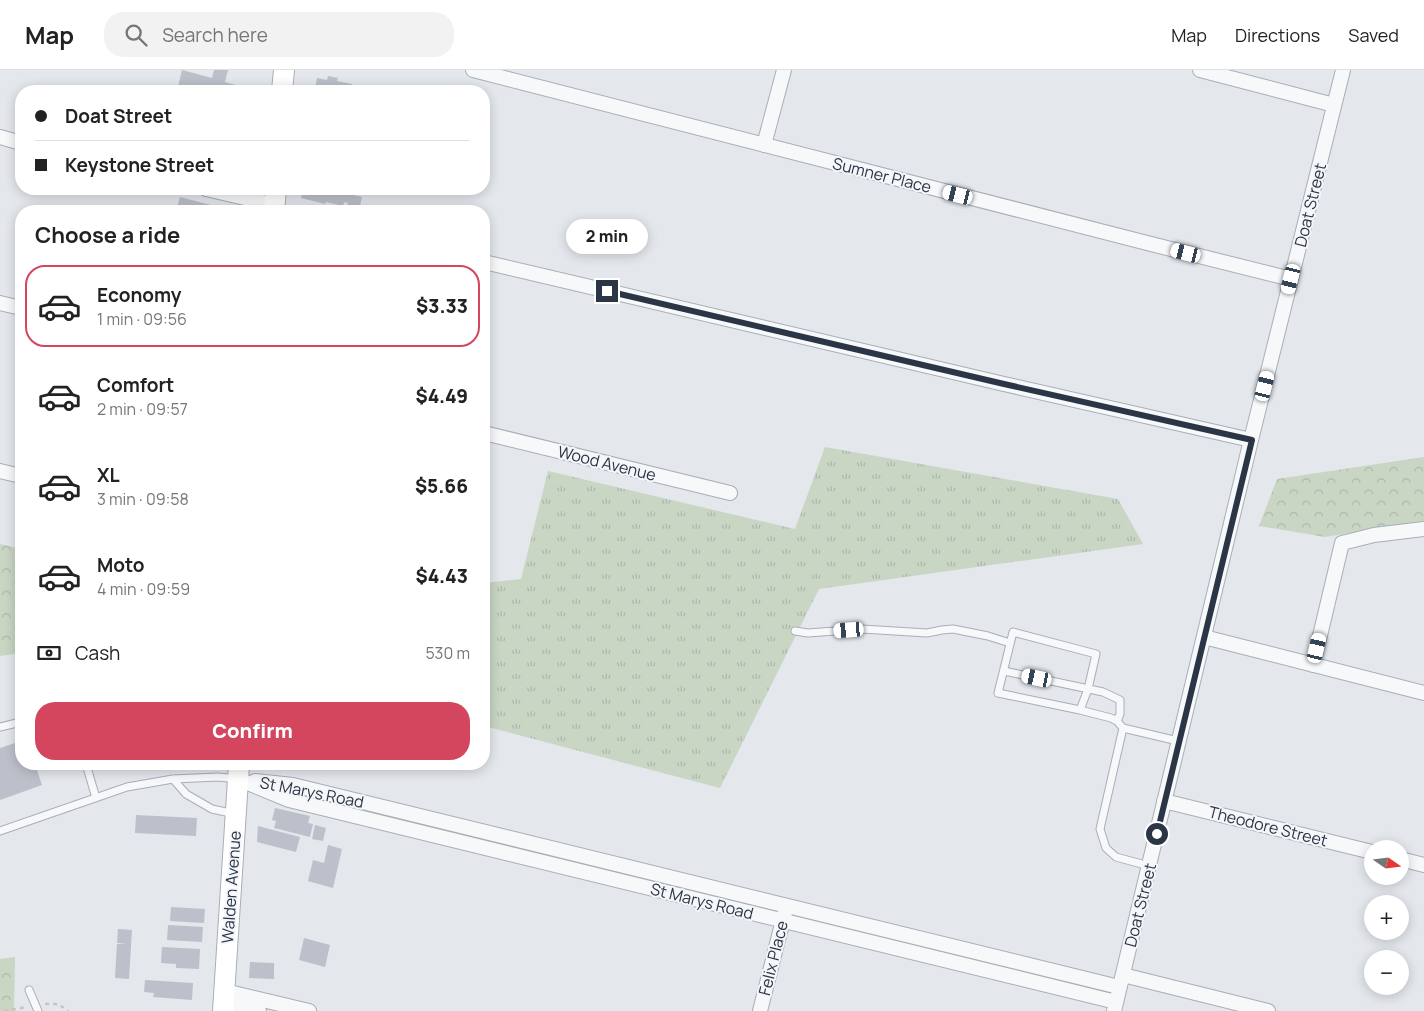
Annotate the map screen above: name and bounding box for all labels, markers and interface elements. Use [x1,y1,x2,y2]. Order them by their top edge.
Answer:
search box [104,12,454,57]
text: Map [25,18,74,51]
icon: search [122,21,150,49]
text: Search here [162,22,268,48]
text: Map [1171,23,1207,47]
text: Directions [1235,23,1320,47]
text: Saved [1348,23,1399,47]
text: Doat Street [65,103,172,129]
text: Keystone Street [65,152,214,178]
street label: Sumner Place [830,152,934,198]
street label: Doat Street [1289,161,1331,249]
car [941,184,974,206]
callout: 2 min [566,218,648,254]
text: Choose a ride [35,220,180,250]
text: 2 min [586,225,628,247]
car [1169,242,1202,264]
car [1280,263,1301,295]
route end [596,280,618,302]
text: Economy [97,282,181,308]
icon: car [37,284,82,329]
text: $3.33 [416,293,468,319]
text: 1 min · 09:56 [97,308,187,330]
car [1254,370,1275,402]
text: Comfort [97,372,174,398]
icon: car [37,374,82,419]
text: $4.49 [416,383,468,409]
text: 2 min · 09:57 [97,398,188,420]
street label: Wood Avenue [556,440,658,486]
text: XL [97,462,120,488]
icon: car [37,464,82,509]
text: $5.66 [415,473,468,499]
text: 3 min · 09:58 [97,488,189,510]
text: Moto [97,552,144,578]
icon: car [37,554,82,599]
text: $4.43 [416,563,468,589]
text: 4 min · 09:59 [97,578,190,600]
car [833,621,864,639]
car [1306,632,1327,664]
icon: cash [35,639,63,667]
text: Cash [75,640,120,666]
text: 530 m [425,642,470,664]
car [1020,668,1053,688]
button: Confirm [35,702,470,760]
street label: St Marys Road [258,771,366,813]
street label: Theodore Street [1206,801,1330,851]
route start [1146,823,1168,845]
street label: Walden Avenue [216,830,246,944]
north arrow [1364,840,1409,885]
map controls [1364,840,1409,995]
street label: Doat Street [1119,861,1161,949]
street label: St Marys Road [648,878,756,924]
button: + [1364,895,1409,940]
street label: Felix Place [753,918,793,998]
button: − [1364,950,1409,995]

